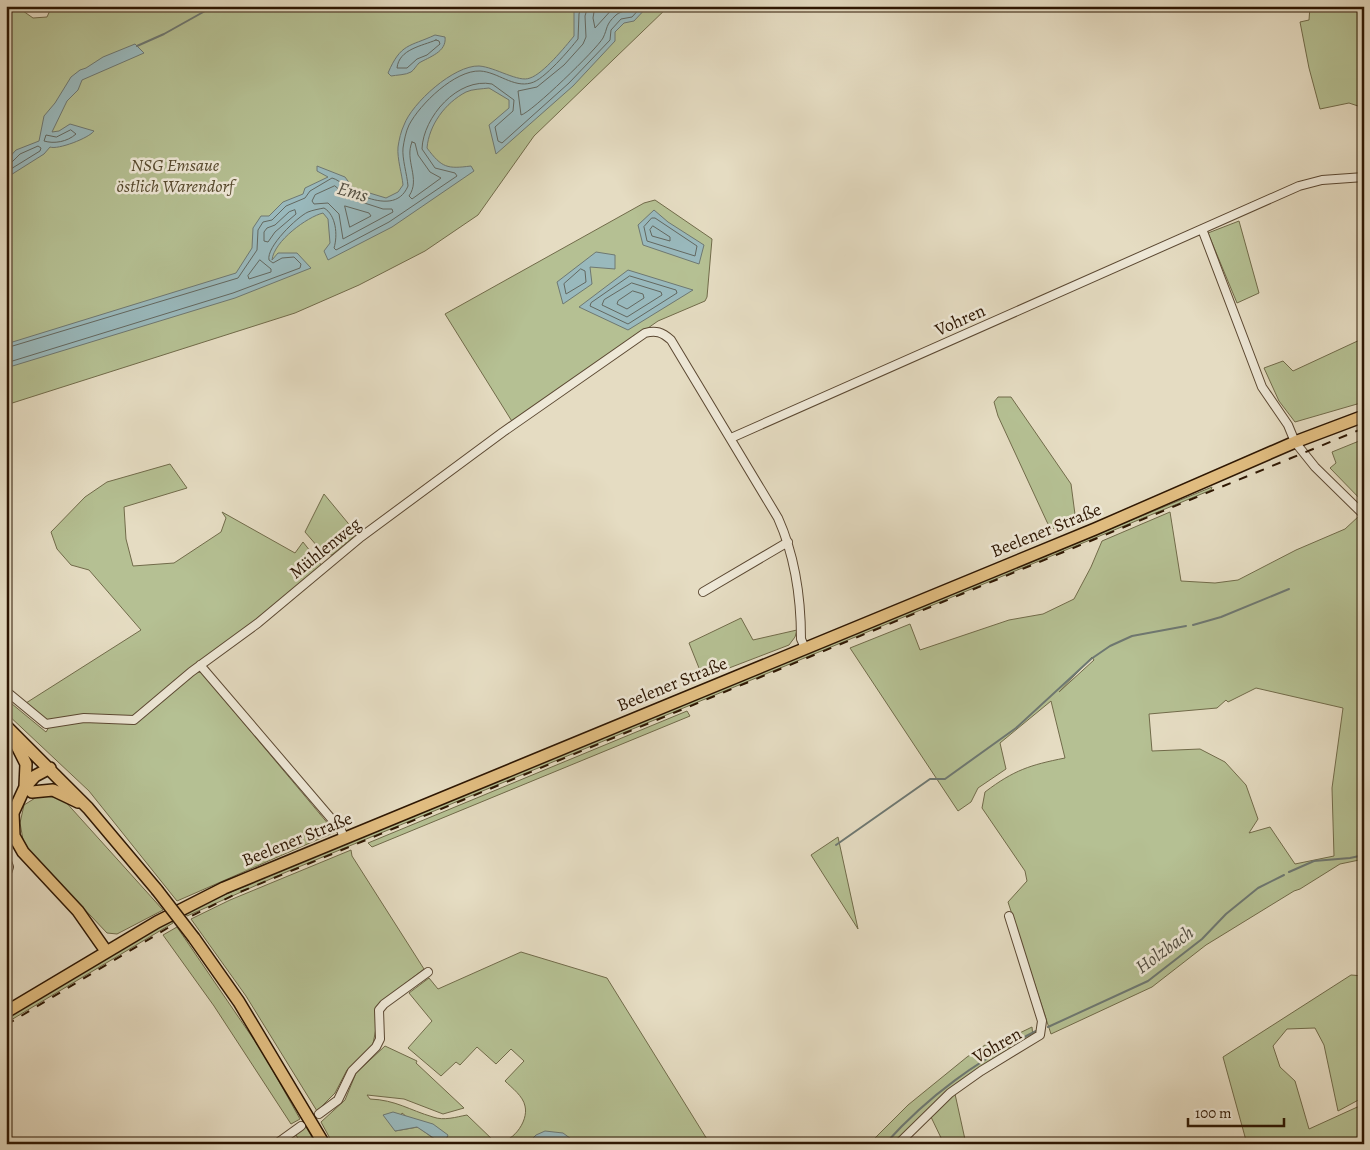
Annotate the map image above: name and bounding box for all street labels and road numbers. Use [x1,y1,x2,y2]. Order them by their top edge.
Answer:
street label: Vohren [930,298,989,342]
street label: Beelener Straße [987,497,1105,563]
street label: Mühlenweg [284,512,366,584]
street label: Beelener Straße [613,651,731,717]
street label: Beelener Straße [238,806,356,872]
street label: Vohren [967,1021,1026,1069]

